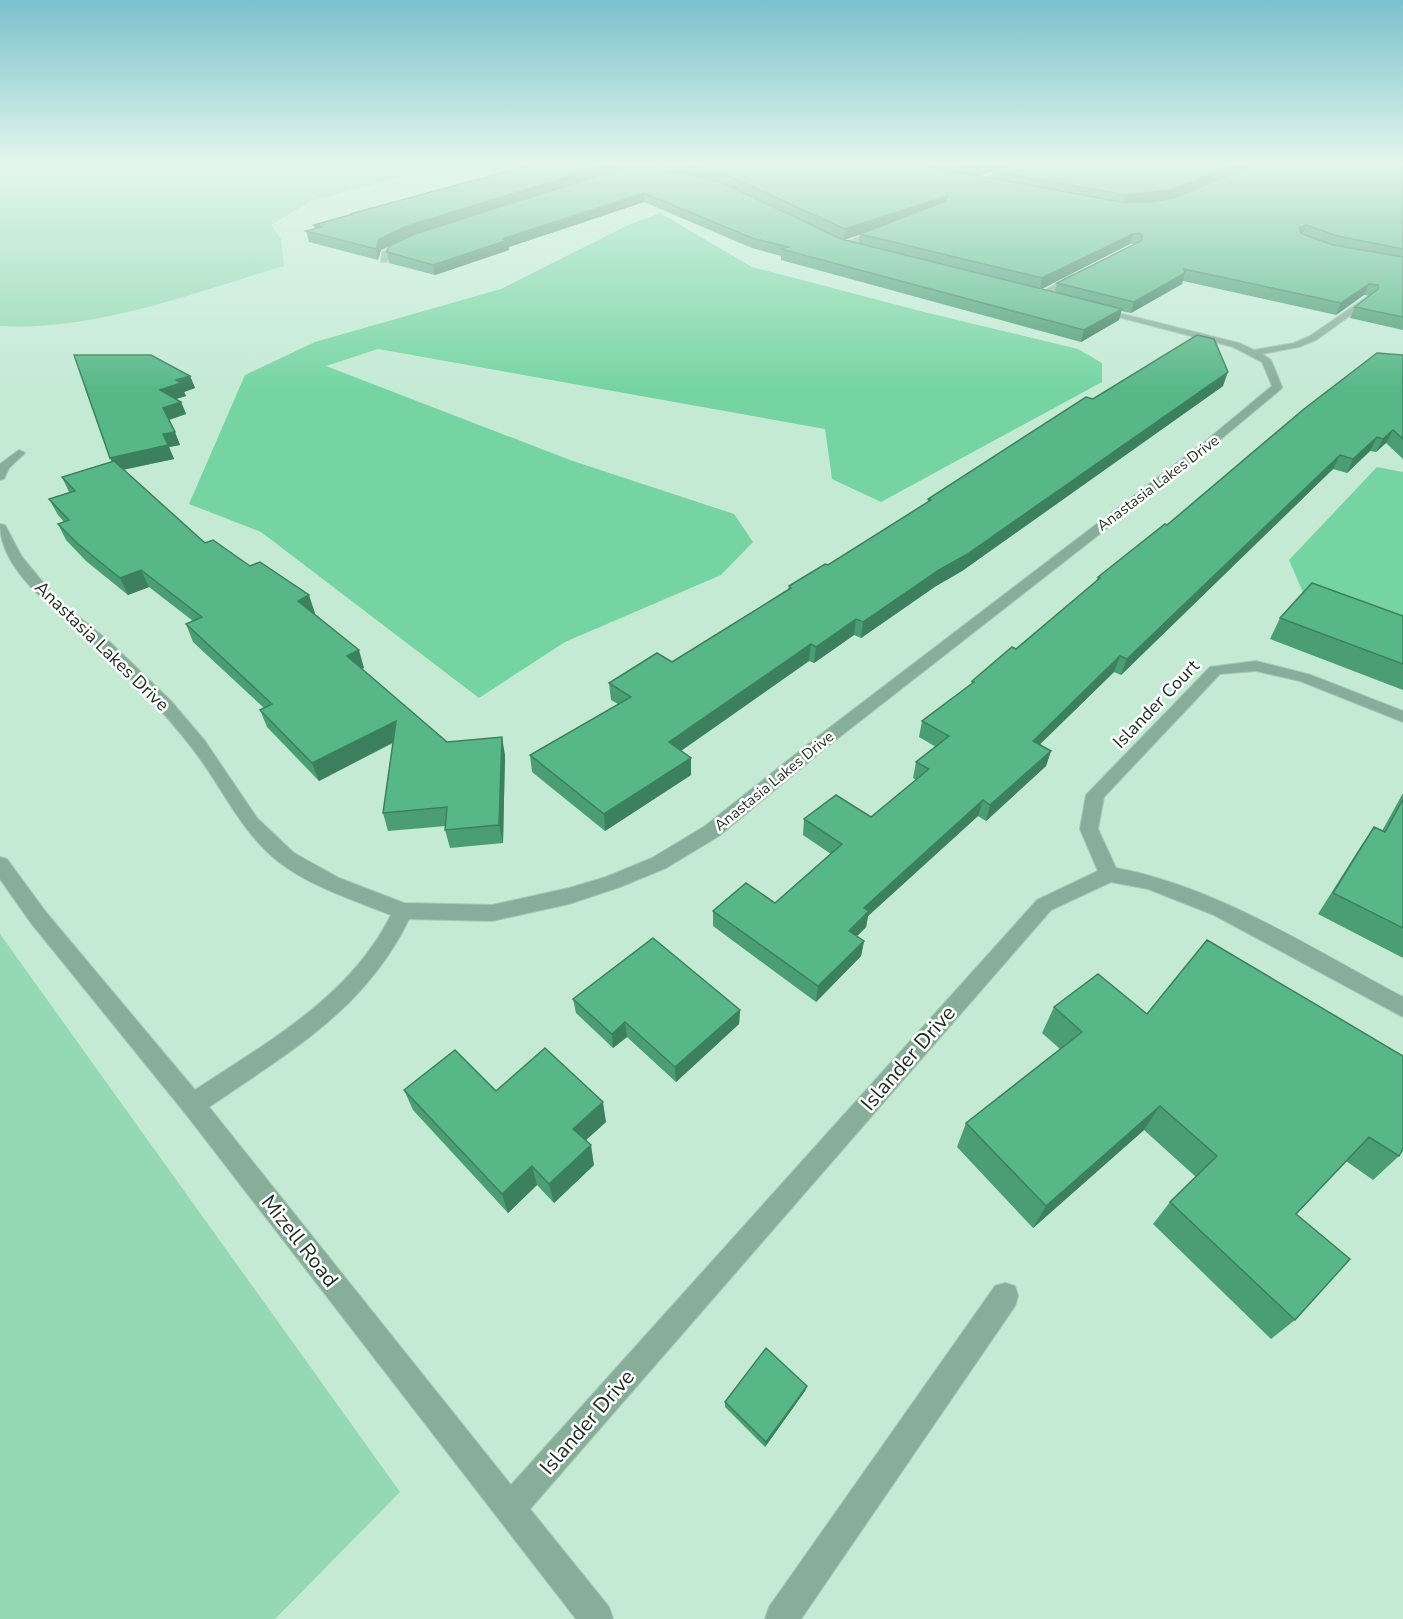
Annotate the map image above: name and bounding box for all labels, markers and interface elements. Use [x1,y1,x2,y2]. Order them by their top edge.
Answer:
street label: Anastasia Lakes Drive [1093,430,1223,536]
street label: Anastasia Lakes Drive [30,576,174,716]
street label: Islander Court [1108,654,1205,753]
street label: Anastasia Lakes Drive [710,727,838,835]
street label: Islander Drive [854,999,962,1117]
street label: Mizell Road [255,1189,345,1293]
street label: Islander Drive [533,1363,641,1481]

